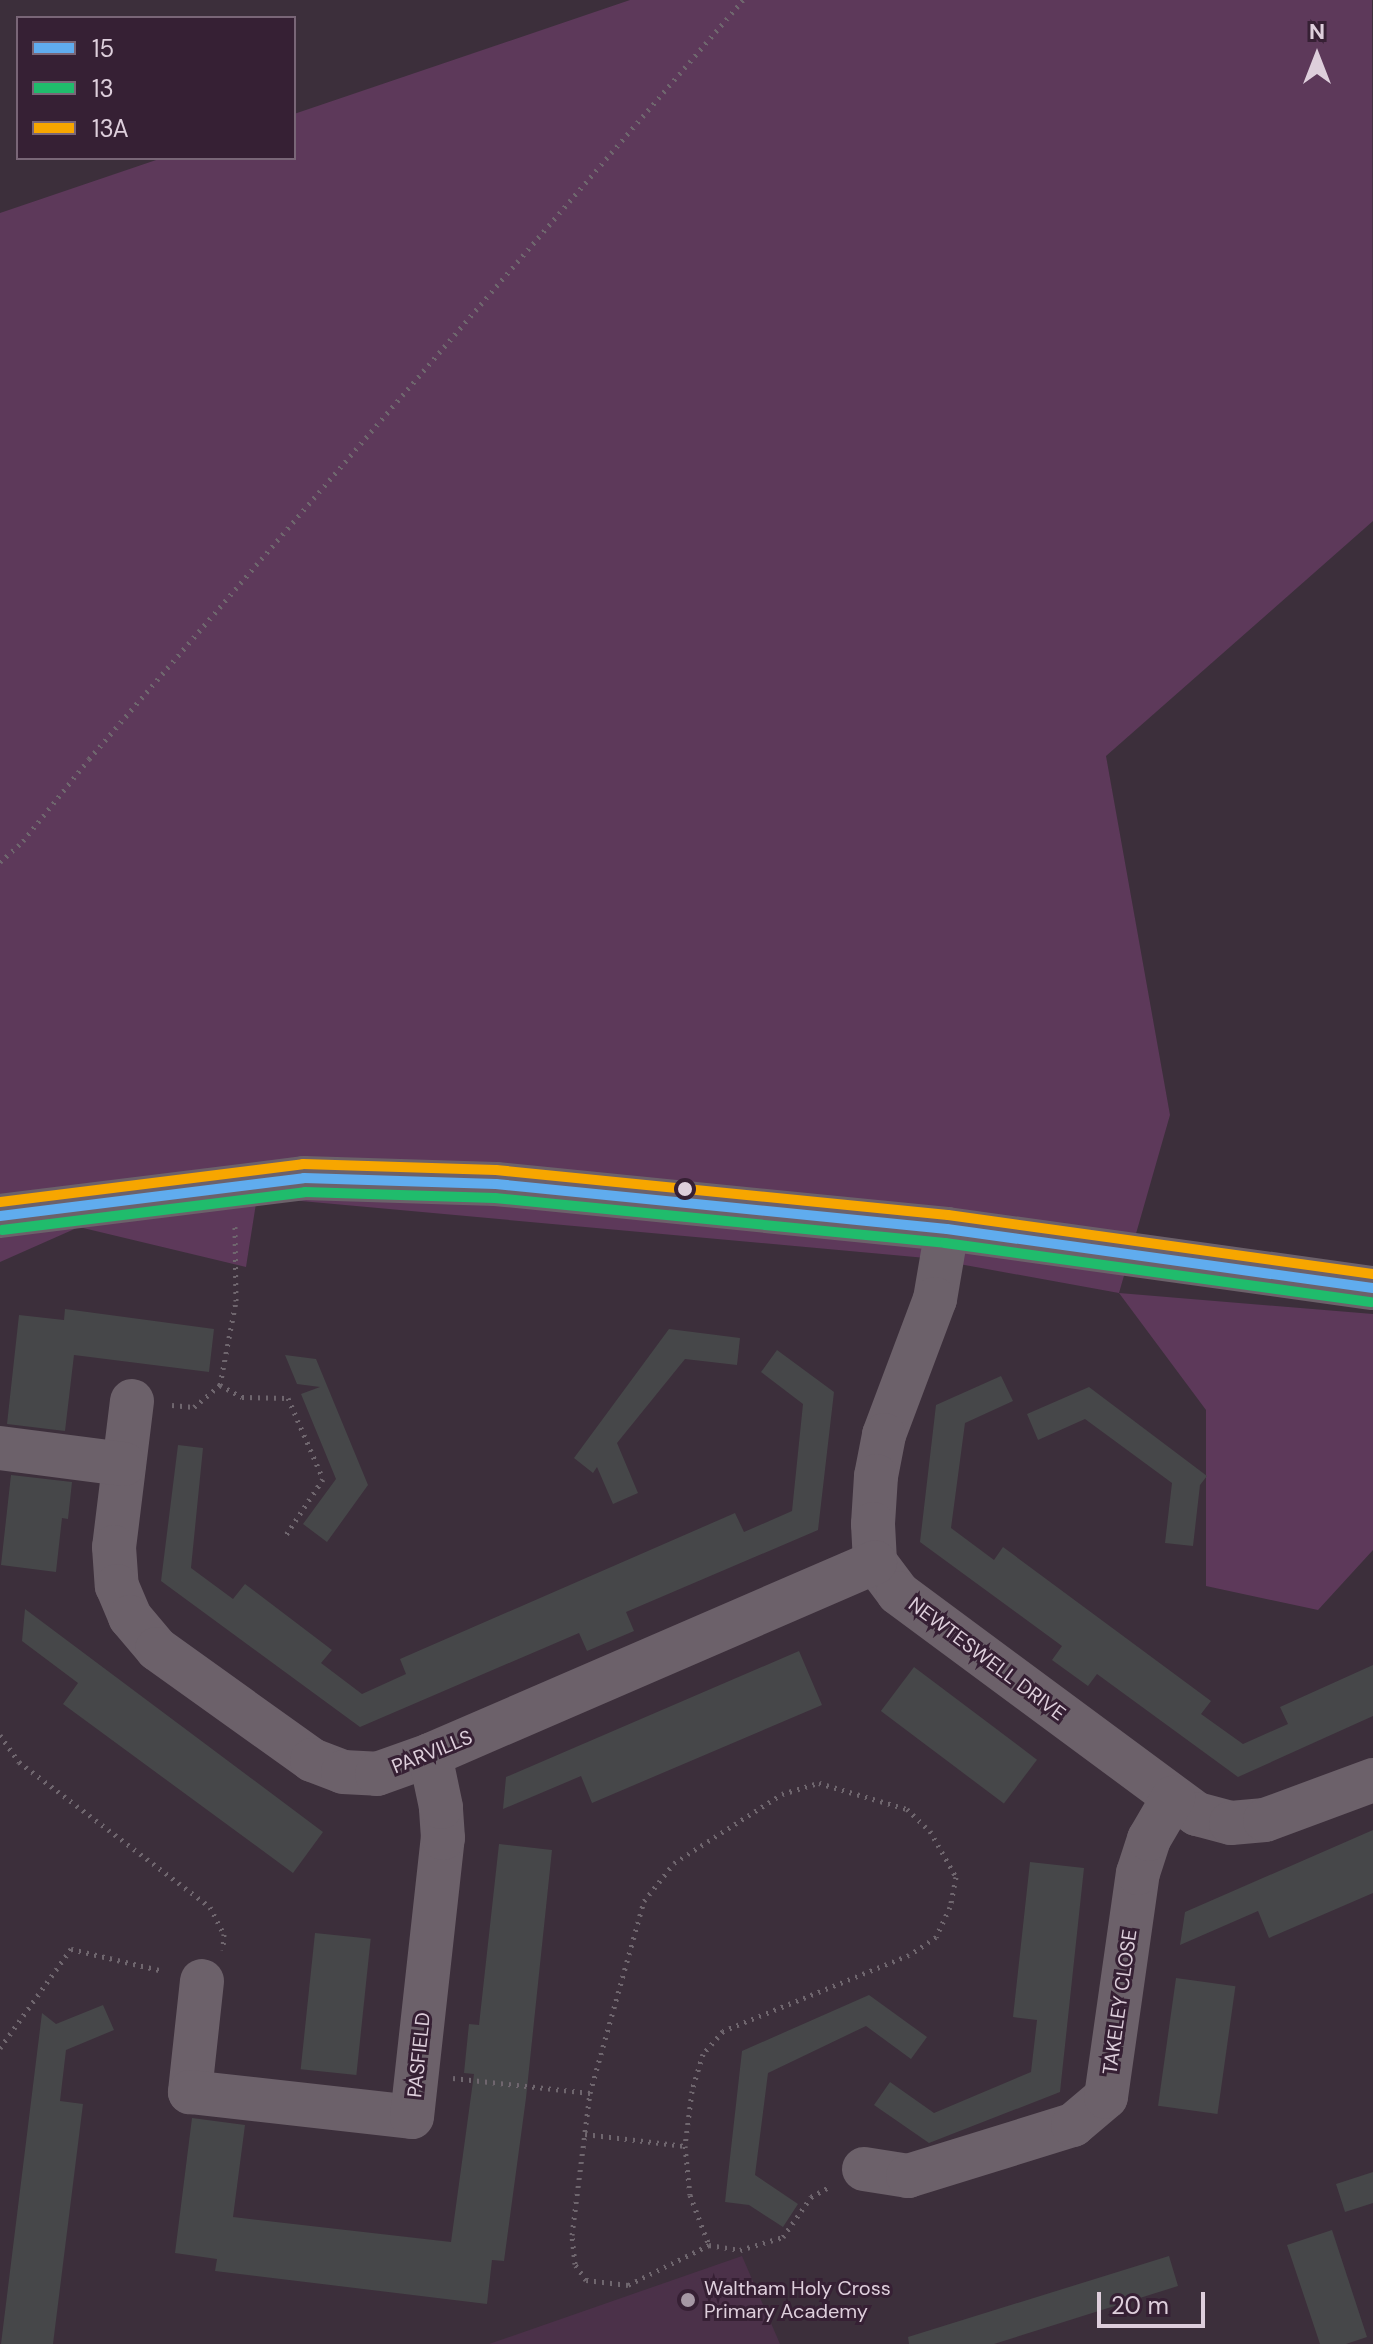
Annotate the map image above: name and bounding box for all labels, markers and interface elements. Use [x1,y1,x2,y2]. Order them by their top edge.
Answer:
legend [16,16,296,160]
north arrow [1277,16,1357,96]
text: N [1309,17,1325,46]
text: 15 [92,33,114,64]
text: 13 [92,73,114,104]
text: 13A [92,113,129,144]
unlabelled marker [677,1181,693,1197]
street label: NEWTESWELL DRIVE [904,1592,1070,1726]
street label: PARVILLS [388,1725,476,1779]
street label: TAKELEY CLOSE [1098,1928,1142,2076]
street label: PASFIELD [403,2011,435,2099]
place label: Waltham Holy Cross Primary Academy [704,2276,891,2323]
scale bar [1101,2276,1209,2326]
text: 20 m [1111,2290,1169,2321]
marker: Waltham Holy Cross Primary Academy [679,2291,697,2309]

